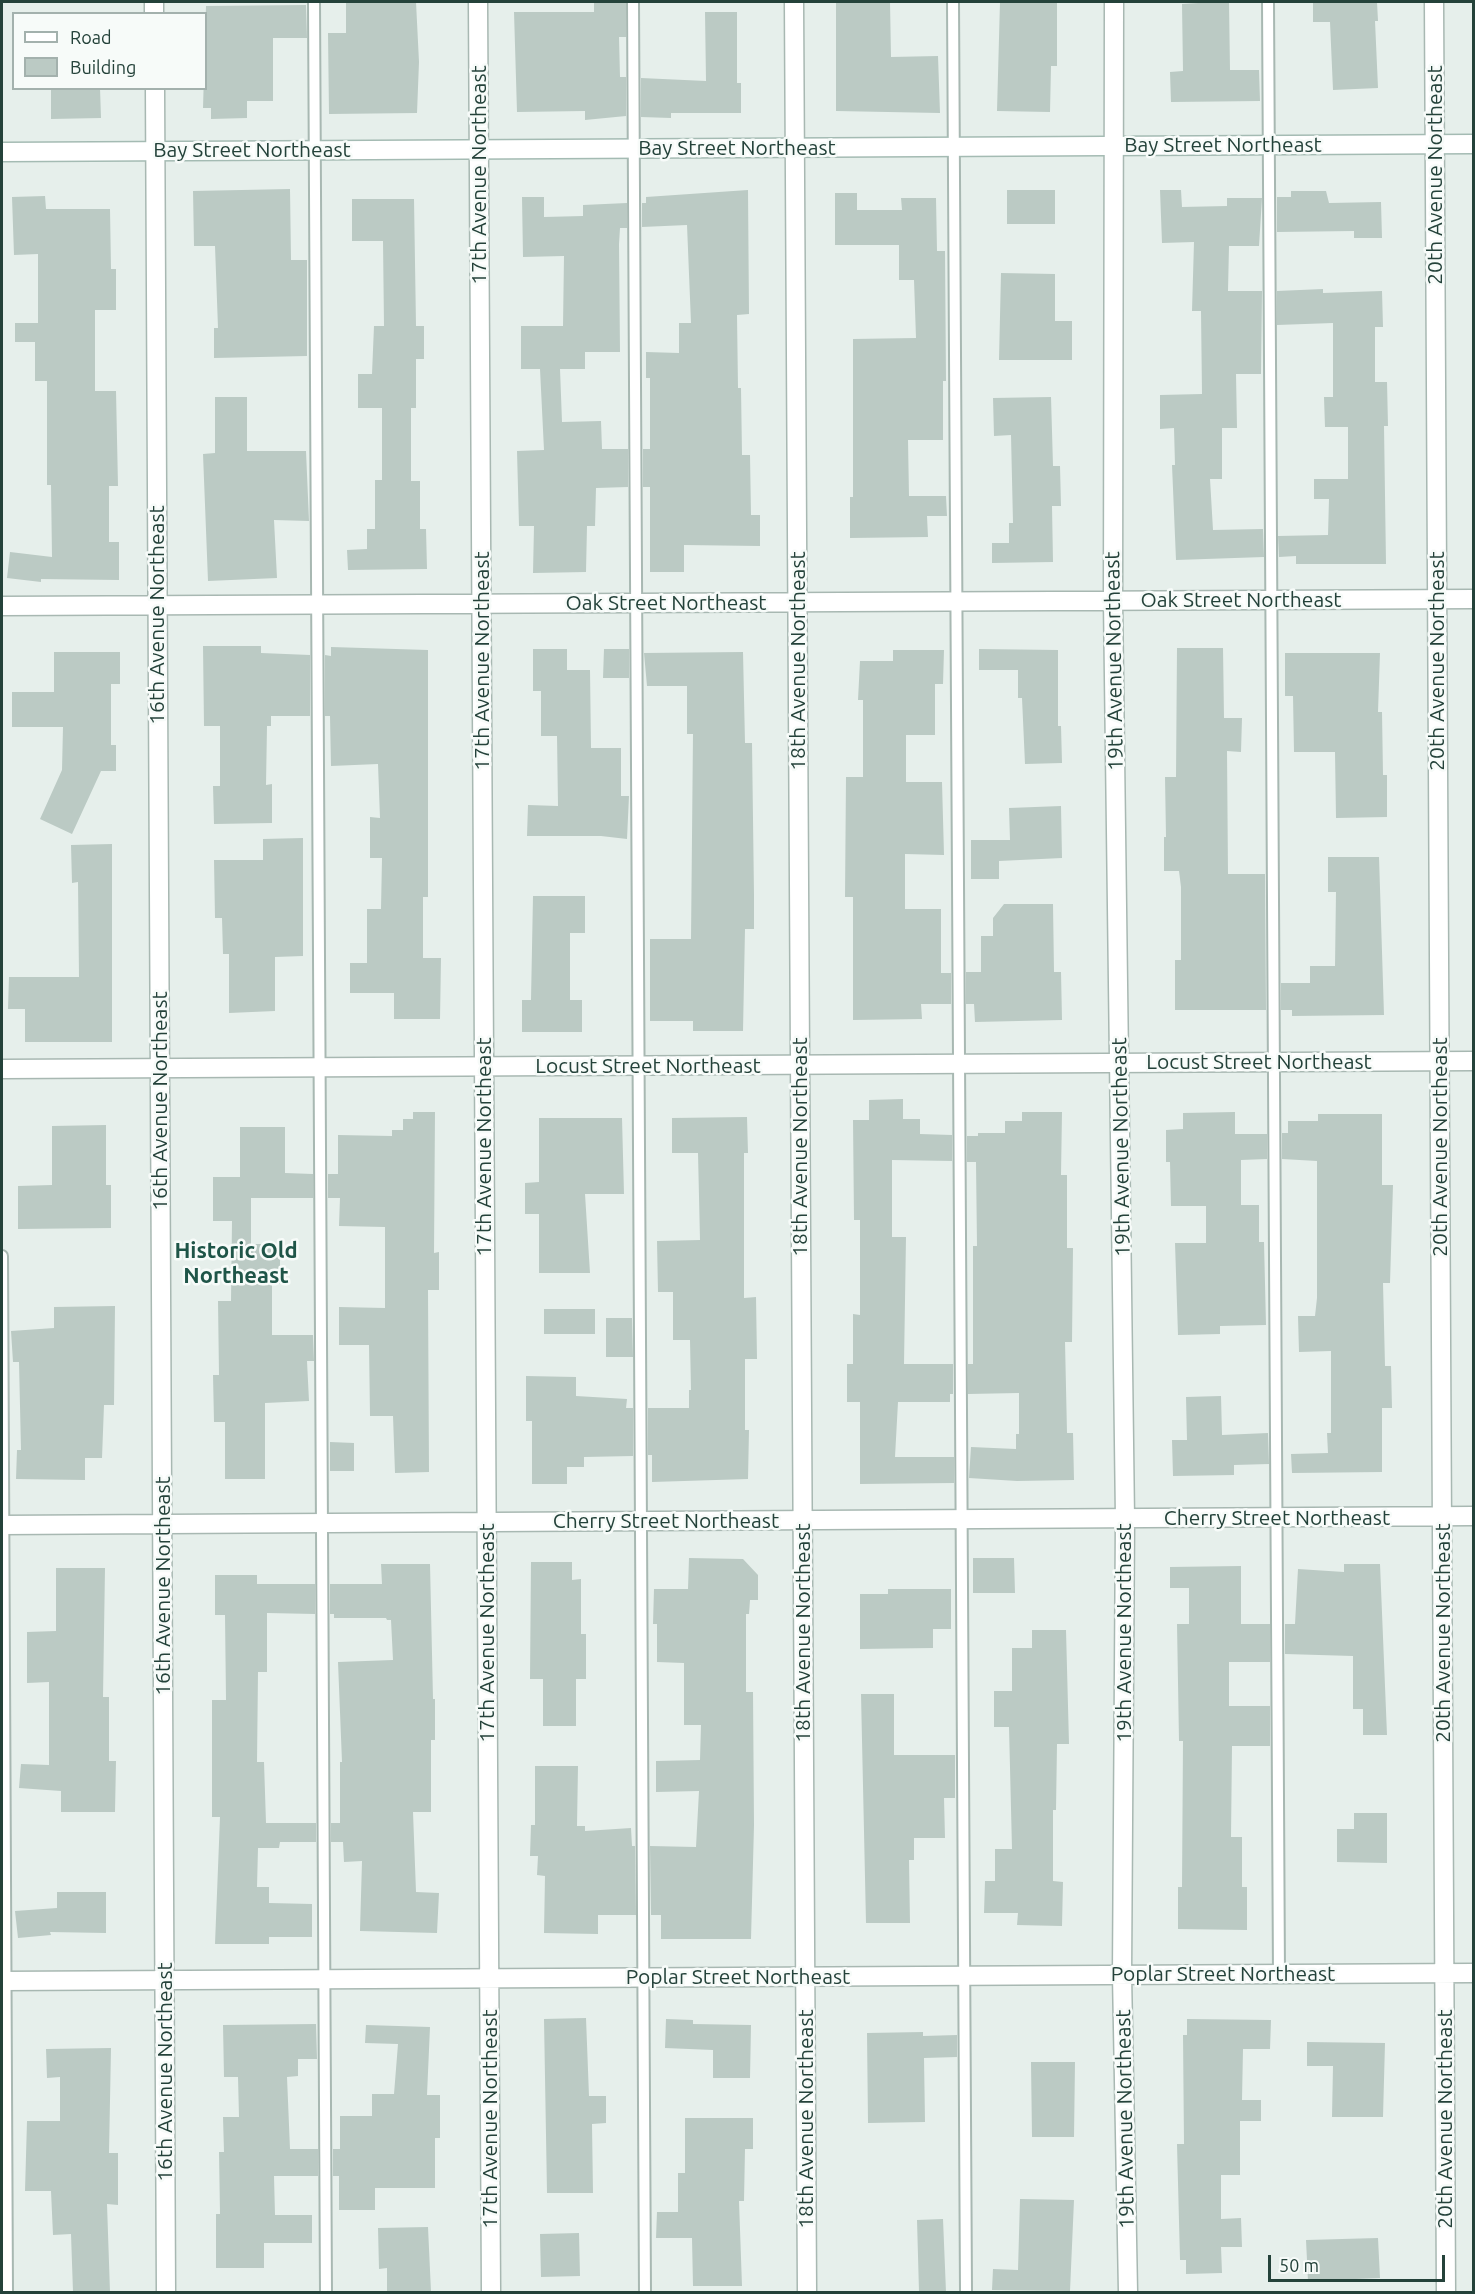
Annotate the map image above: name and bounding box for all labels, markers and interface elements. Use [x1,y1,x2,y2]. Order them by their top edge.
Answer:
legend [12,12,207,90]
text: Road [70,27,112,47]
text: Building [70,57,136,77]
street label: 17th Avenue Northeast [466,65,492,285]
street label: 20th Avenue Northeast [1422,65,1448,285]
street label: Bay Street Northeast [1124,132,1322,158]
street label: Bay Street Northeast [638,135,836,161]
street label: Bay Street Northeast [153,137,351,163]
street label: 16th Avenue Northeast [144,505,170,725]
street label: 17th Avenue Northeast [469,551,495,771]
street label: 18th Avenue Northeast [785,551,811,771]
street label: 19th Avenue Northeast [1099,551,1129,771]
street label: 20th Avenue Northeast [1424,551,1450,771]
street label: Oak Street Northeast [1140,587,1342,613]
street label: Oak Street Northeast [565,590,767,616]
street label: 16th Avenue Northeast [147,991,173,1211]
street label: 17th Avenue Northeast [471,1037,497,1257]
street label: 18th Avenue Northeast [787,1037,813,1257]
street label: 19th Avenue Northeast [1106,1037,1136,1257]
street label: 20th Avenue Northeast [1427,1037,1453,1257]
street label: Locust Street Northeast [1146,1049,1372,1075]
street label: Locust Street Northeast [535,1053,761,1079]
district label: Historic Old Northeast [174,1238,298,1290]
street label: 16th Avenue Northeast [150,1476,176,1696]
street label: Cherry Street Northeast [1164,1505,1390,1531]
street label: Cherry Street Northeast [553,1508,779,1534]
street label: 17th Avenue Northeast [474,1523,500,1743]
street label: 18th Avenue Northeast [790,1523,816,1743]
street label: 19th Avenue Northeast [1111,1523,1137,1743]
street label: 20th Avenue Northeast [1430,1523,1456,1743]
street label: Poplar Street Northeast [1111,1961,1335,1987]
street label: 16th Avenue Northeast [152,1962,178,2182]
street label: Poplar Street Northeast [626,1964,850,1990]
street label: 17th Avenue Northeast [477,2009,503,2229]
street label: 18th Avenue Northeast [793,2009,819,2229]
street label: 19th Avenue Northeast [1110,2009,1140,2229]
street label: 20th Avenue Northeast [1432,2009,1458,2229]
scale bar [1271,2243,1448,2281]
text: 50 m [1279,2255,1319,2275]

